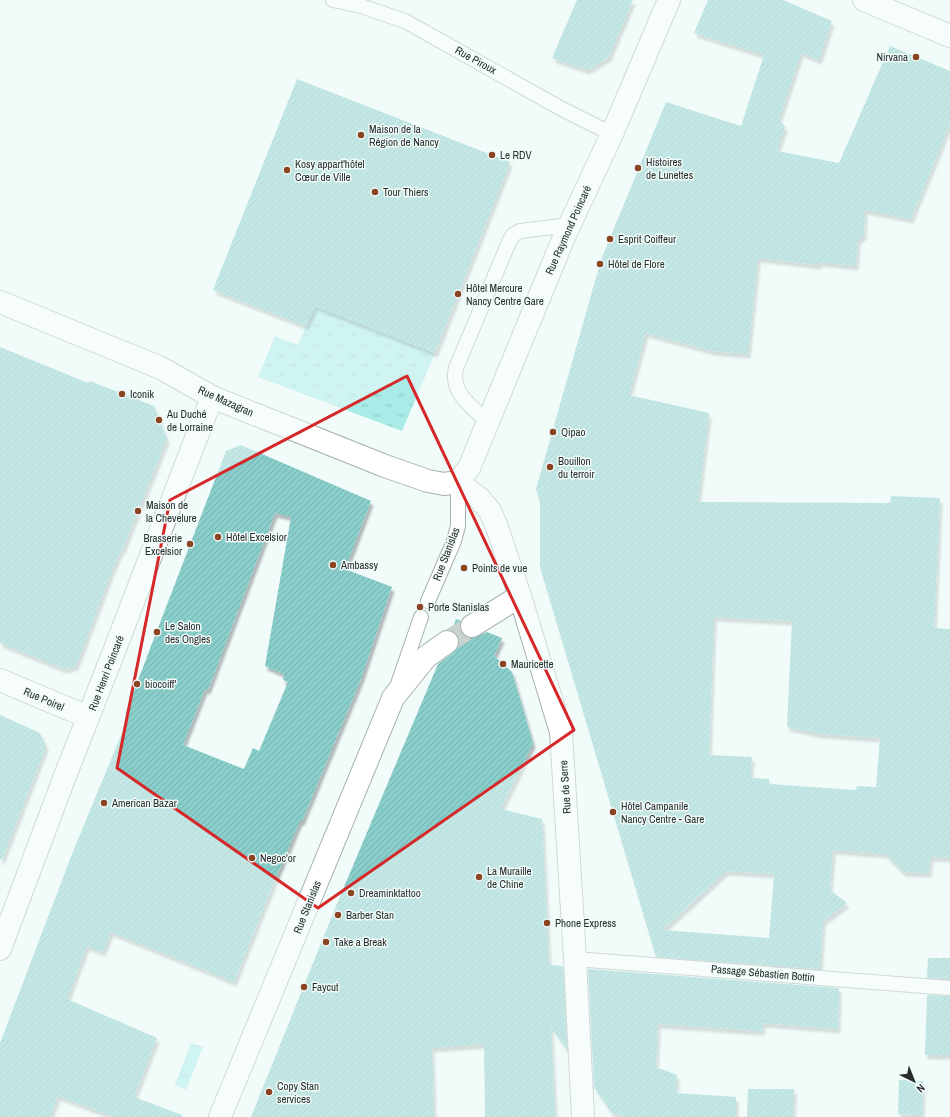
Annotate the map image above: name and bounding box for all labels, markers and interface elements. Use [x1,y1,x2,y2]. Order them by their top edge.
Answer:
street label: Rue Piroux [453,43,500,77]
place label: Nirvana [876,50,908,64]
marker: Nirvana [911,52,921,62]
place label: Maison de la Région de Nancy [369,122,439,149]
marker: Maison de la Région de Nancy [356,130,366,140]
place label: Le RDV [500,148,532,162]
marker: Le RDV [487,150,497,160]
place label: Histoires de Lunettes [646,155,694,182]
place label: Kosy appart'hôtel Cœur de Ville [295,157,364,184]
marker: Histoires de Lunettes [633,163,643,173]
marker: Kosy appart'hôtel Cœur de Ville [282,165,292,175]
street label: Rue Raymond Poincaré [542,183,594,277]
place label: Tour Thiers [383,185,429,199]
marker: Tour Thiers [370,187,380,197]
place label: Esprit Coiffeur [618,232,676,246]
marker: Esprit Coiffeur [605,234,615,244]
place label: Hôtel de Flore [608,257,665,271]
marker: Hôtel de Flore [595,259,605,269]
place label: Hôtel Mercure Nancy Centre Gare [466,281,544,308]
marker: Hôtel Mercure Nancy Centre Gare [453,289,463,299]
street label: Rue Mazagran [196,383,256,419]
place label: Iconik [130,387,155,401]
marker: Iconik [117,389,127,399]
place label: Au Duché de Lorraine [166,407,213,434]
marker: Au Duché de Lorraine [154,415,164,425]
place label: Qipao [561,425,586,439]
marker: Qipao [548,427,558,437]
place label: Bouillon du terroir [558,454,595,481]
marker: Bouillon du terroir [545,462,555,472]
place label: Maison de la Chevelure [146,498,197,525]
marker: Maison de la Chevelure [133,506,143,516]
street label: Rue Stanislas [429,525,463,583]
place label: Hôtel Excelsior [226,530,287,544]
place label: Brasserie Excelsior [143,531,182,558]
marker: Hôtel Excelsior [213,532,223,542]
marker: Brasserie Excelsior [185,539,195,549]
place label: Ambassy [340,558,379,572]
marker: Ambassy [328,560,338,570]
place label: Points de vue [472,561,527,575]
marker: Points de vue [459,563,469,573]
place label: Porte Stanislas [428,600,490,614]
marker: Porte Stanislas [415,602,425,612]
place label: Le Salon des Ongles [165,619,211,646]
marker: Le Salon des Ongles [152,627,162,637]
street label: Rue Henri Poincaré [85,633,127,713]
place label: Mauricette [511,657,554,671]
marker: Mauricette [498,659,508,669]
place label: biocoiff' [145,677,176,691]
marker: biocoiff' [132,679,142,689]
street label: Rue Poirel [22,684,66,714]
street label: Rue de Serre [556,760,574,814]
place label: American Bazar [111,796,177,810]
marker: American Bazar [99,798,109,808]
place label: Hôtel Campanile Nancy Centre - Gare [621,799,704,826]
marker: Hôtel Campanile Nancy Centre - Gare [608,807,618,817]
place label: Negoc'or [260,851,296,865]
marker: Negoc'or [247,853,257,863]
place label: La Muraille de Chine [487,864,532,891]
marker: La Muraille de Chine [474,872,484,882]
street label: Rue Stanislas [290,878,324,936]
place label: Dreaminktattoo [359,886,421,900]
marker: Dreaminktattoo [346,888,356,898]
place label: Barber Stan [346,908,394,922]
marker: Barber Stan [333,910,343,920]
place label: Phone Express [555,916,617,930]
marker: Phone Express [542,918,552,928]
place label: Take a Break [334,935,387,949]
marker: Take a Break [321,937,331,947]
street label: Passage Sébastien Bottin [710,961,816,985]
place label: Faycut [312,980,339,994]
marker: Faycut [299,982,309,992]
north arrow [894,1061,934,1101]
place label: Copy Stan services [277,1079,319,1106]
text: N [914,1081,928,1096]
marker: Copy Stan services [264,1087,274,1097]

